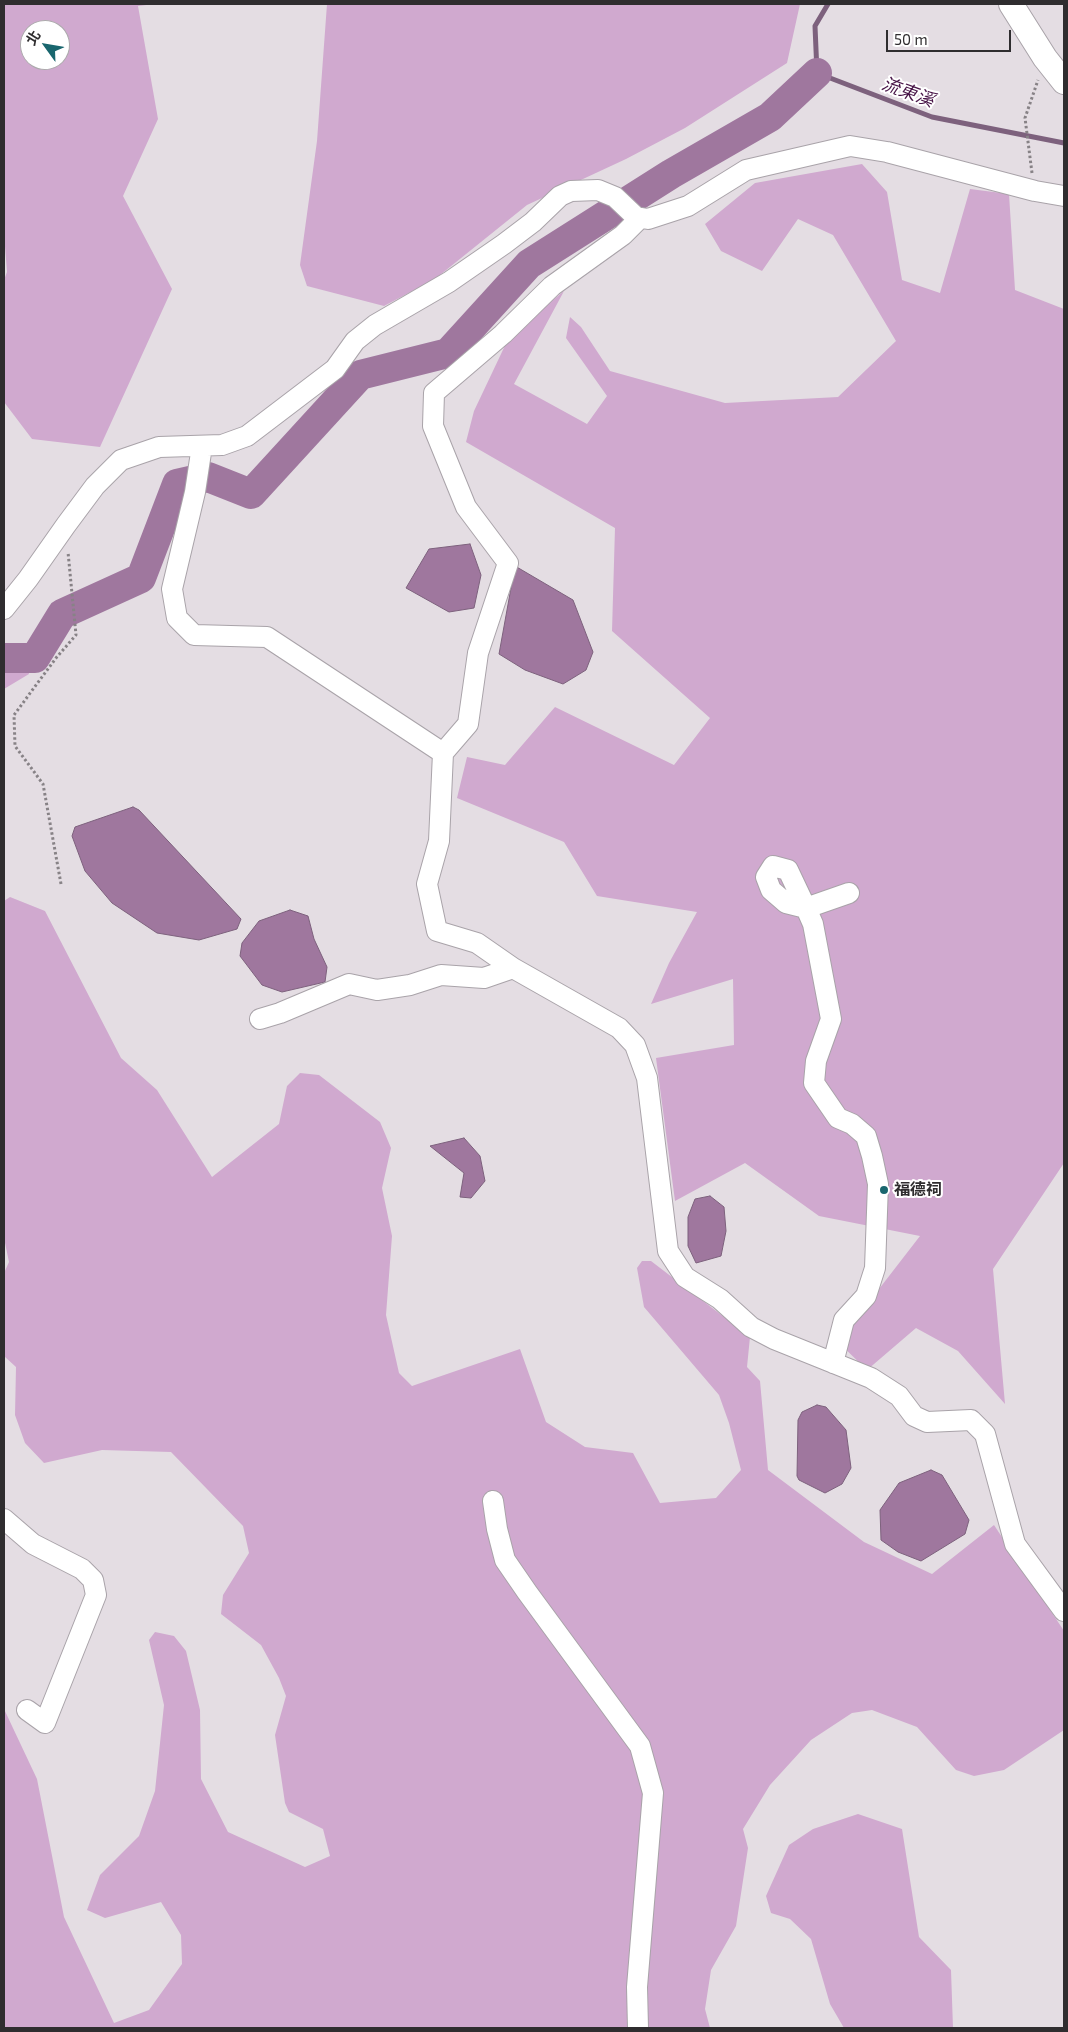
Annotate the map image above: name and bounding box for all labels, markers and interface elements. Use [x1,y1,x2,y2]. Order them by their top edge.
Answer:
north arrow [20,20,70,70]
scale bar [888,20,1013,52]
text: 北 [22,27,44,48]
text: 50 m [894,30,928,48]
water label: 流東溪 [879,73,937,111]
place label: 福德祠 [894,1180,942,1200]
marker: 福德祠 [878,1184,890,1196]

